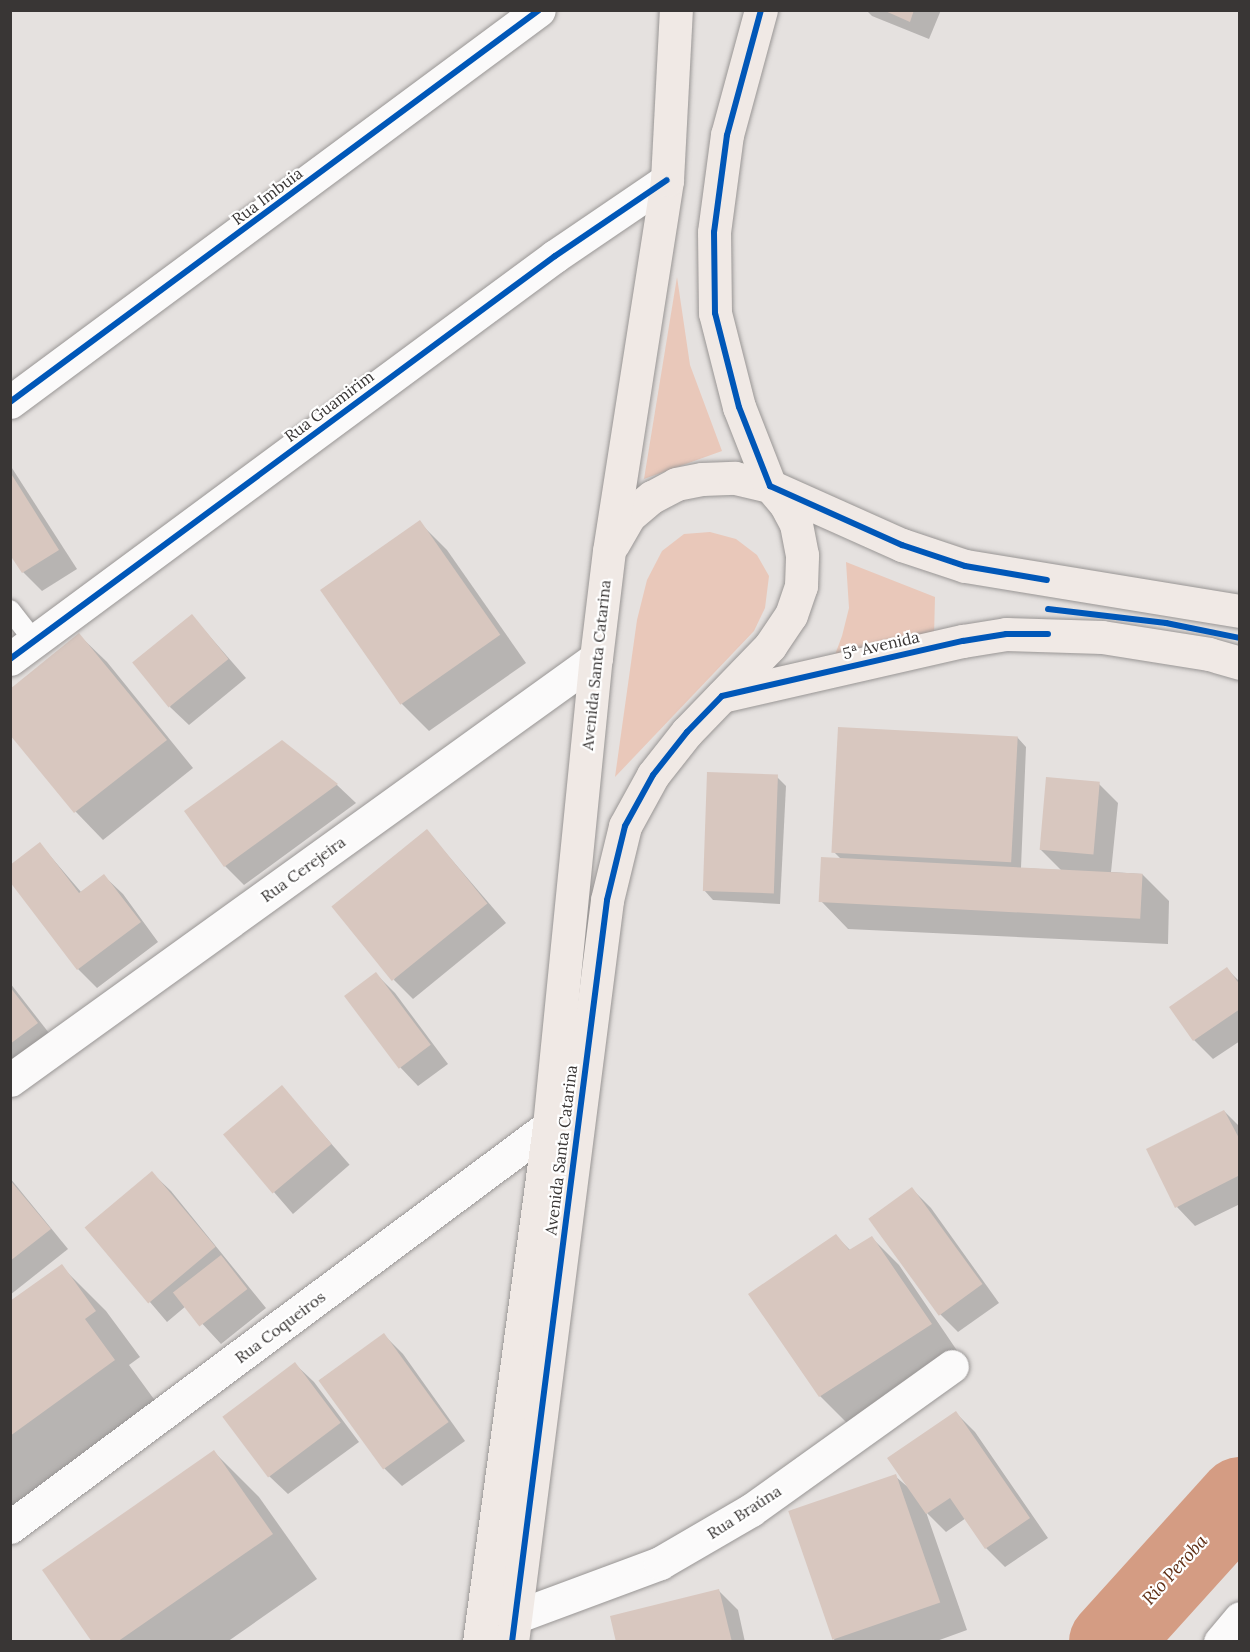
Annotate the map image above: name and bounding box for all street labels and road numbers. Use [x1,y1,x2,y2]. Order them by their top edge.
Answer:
street label: Rua Imbuia [228,163,306,229]
street label: Rua Guamirim [281,366,377,446]
street label: Avenida Santa Catarina [577,579,615,751]
street label: 5ª Avenida [841,627,921,663]
street label: Rua Cerejeira [257,832,349,906]
street label: Avenida Santa Catarina [541,1064,581,1236]
street label: Rua Coqueiros [231,1287,329,1367]
street label: Rua Braúna [703,1481,785,1543]

